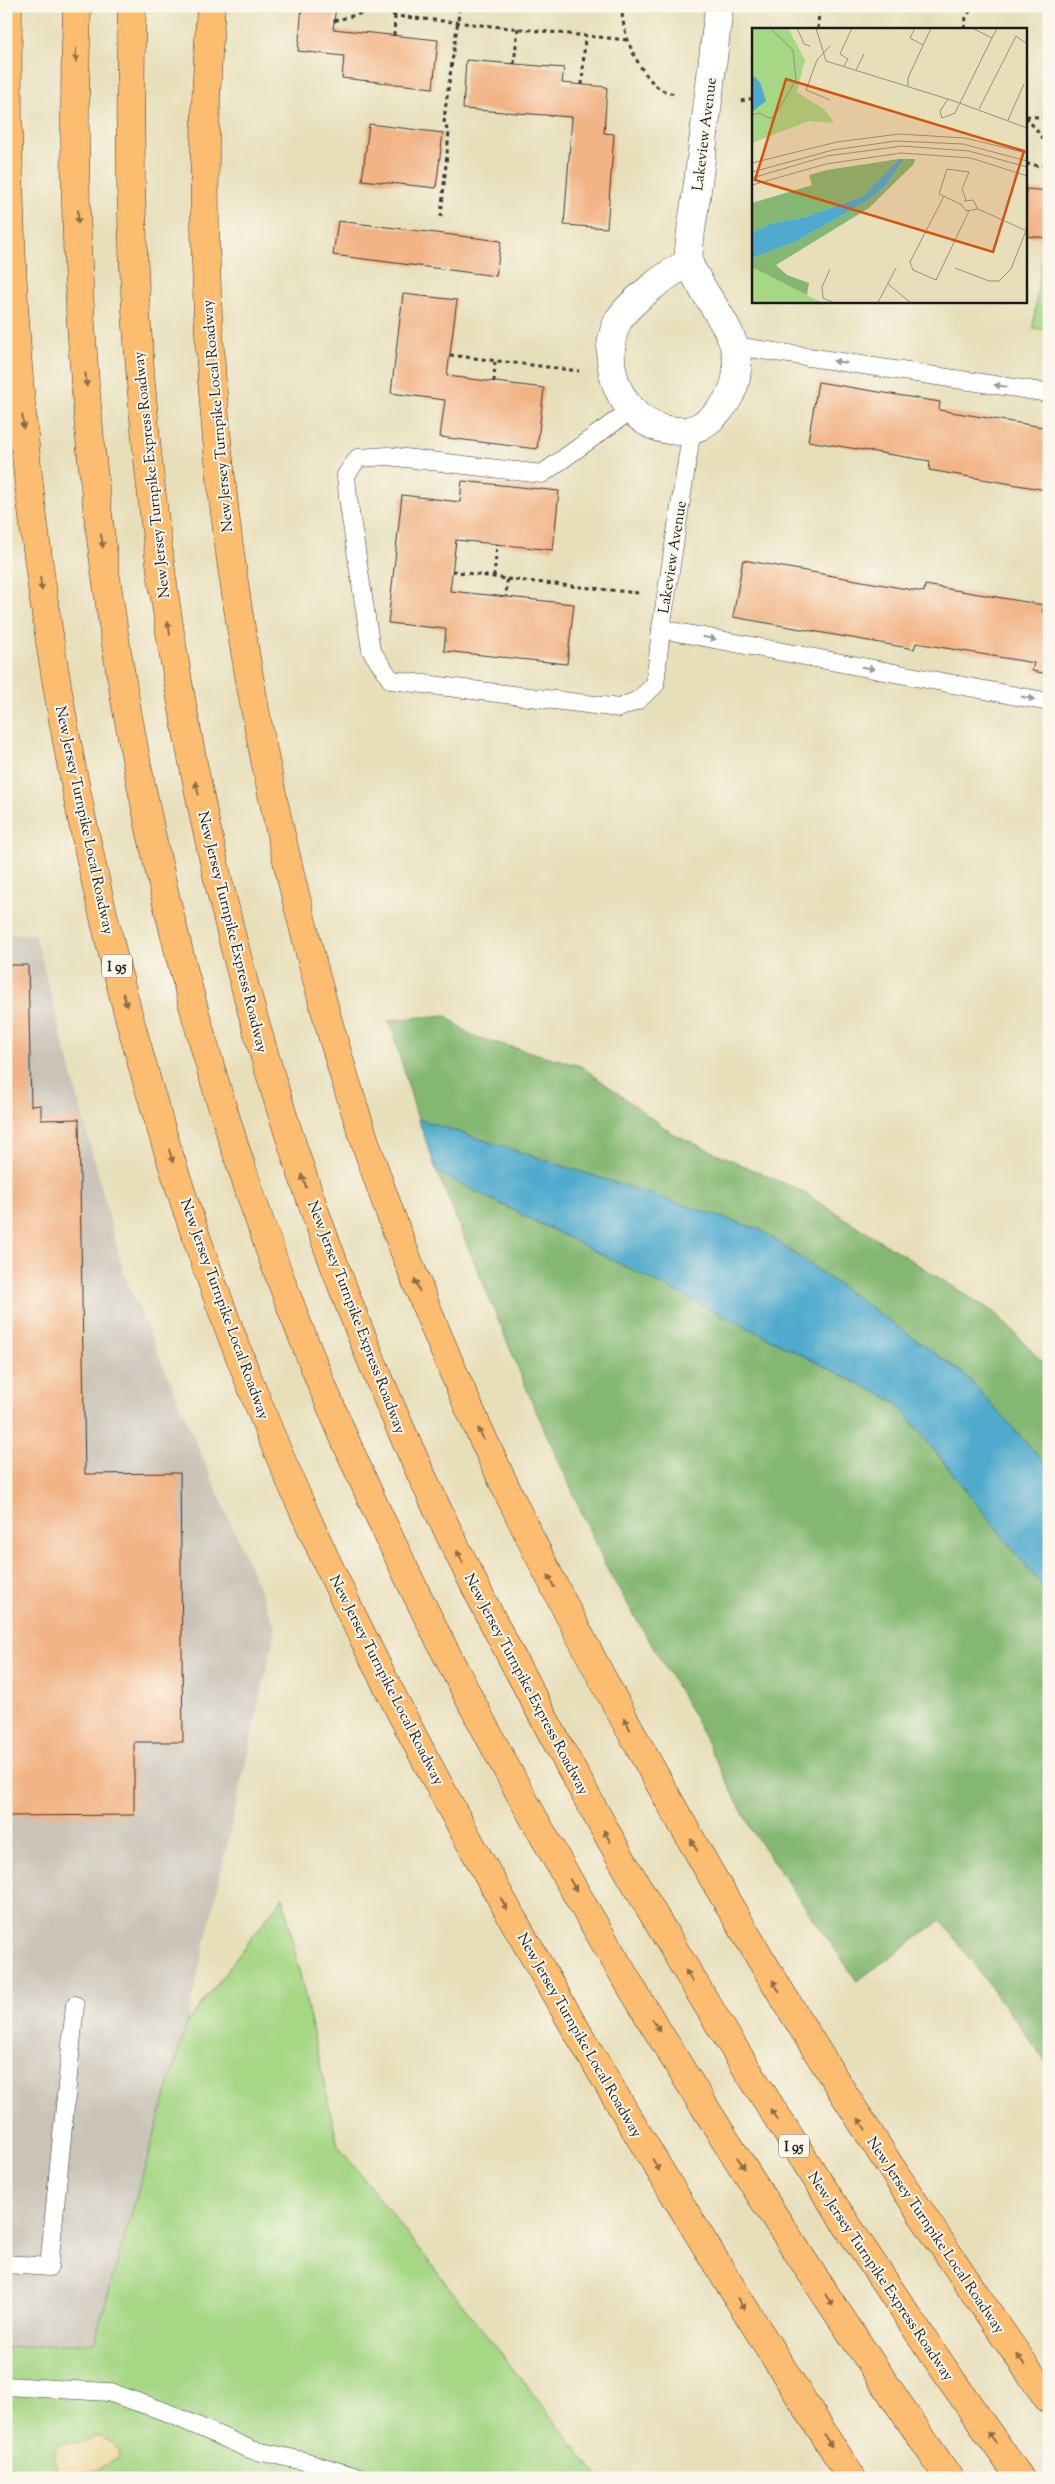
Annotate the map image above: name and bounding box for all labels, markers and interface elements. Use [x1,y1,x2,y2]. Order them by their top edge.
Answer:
inset map [752,28,1028,302]
one-way arrow [72,47,80,63]
street label: Lakeview Avenue [688,76,723,192]
one-way arrow [74,210,82,226]
street label: New Jersey Turnpike Local Roadway [198,298,239,533]
street label: New Jersey Turnpike Express Roadway [129,350,176,599]
one-way arrow [831,358,847,366]
one-way arrow [82,372,90,388]
one-way arrow [992,382,1008,390]
one-way arrow [20,414,28,430]
street label: Lakeview Avenue [654,499,693,615]
one-way arrow [98,534,106,550]
one-way arrow [37,576,45,592]
one-way arrow [164,619,172,635]
one-way arrow [701,634,716,642]
one-way arrow [861,664,876,672]
one-way arrow [1020,694,1036,702]
street label: New Jersey Turnpike Local Roadway [49,704,118,937]
one-way arrow [193,780,201,795]
street label: New Jersey Turnpike Express Roadway [191,809,272,1056]
road number: I 95 [102,954,132,978]
one-way arrow [121,992,129,1007]
one-way arrow [167,1148,175,1163]
one-way arrow [300,1173,307,1188]
street label: New Jersey Turnpike Local Roadway [174,1196,274,1423]
street label: New Jersey Turnpike Express Roadway [301,1198,410,1438]
one-way arrow [413,1277,420,1292]
one-way arrow [477,1427,485,1441]
one-way arrow [455,1550,463,1564]
street label: New Jersey Turnpike Express Roadway [458,1570,593,1800]
street label: New Jersey Turnpike Local Roadway [323,1572,448,1790]
one-way arrow [547,1573,555,1588]
one-way arrow [623,1717,631,1731]
one-way arrow [603,1829,612,1842]
one-way arrow [690,1839,699,1852]
one-way arrow [569,1879,578,1892]
one-way arrow [500,1896,508,1911]
street label: New Jersey Turnpike Local Roadway [511,1929,646,2143]
one-way arrow [684,1970,693,1983]
one-way arrow [772,1979,781,1992]
one-way arrow [651,2019,660,2032]
one-way arrow [769,2108,778,2121]
one-way arrow [858,2117,867,2130]
street label: New Jersey Turnpike Local Roadway [861,2133,1009,2339]
road number: I 95 [779,2134,809,2158]
one-way arrow [736,2157,746,2170]
one-way arrow [652,2159,661,2172]
street label: New Jersey Turnpike Express Roadway [802,2168,958,2386]
one-way arrow [825,2293,834,2307]
one-way arrow [737,2297,746,2310]
one-way arrow [1016,2354,1026,2367]
one-way arrow [987,2431,997,2445]
one-way arrow [823,2434,833,2448]

